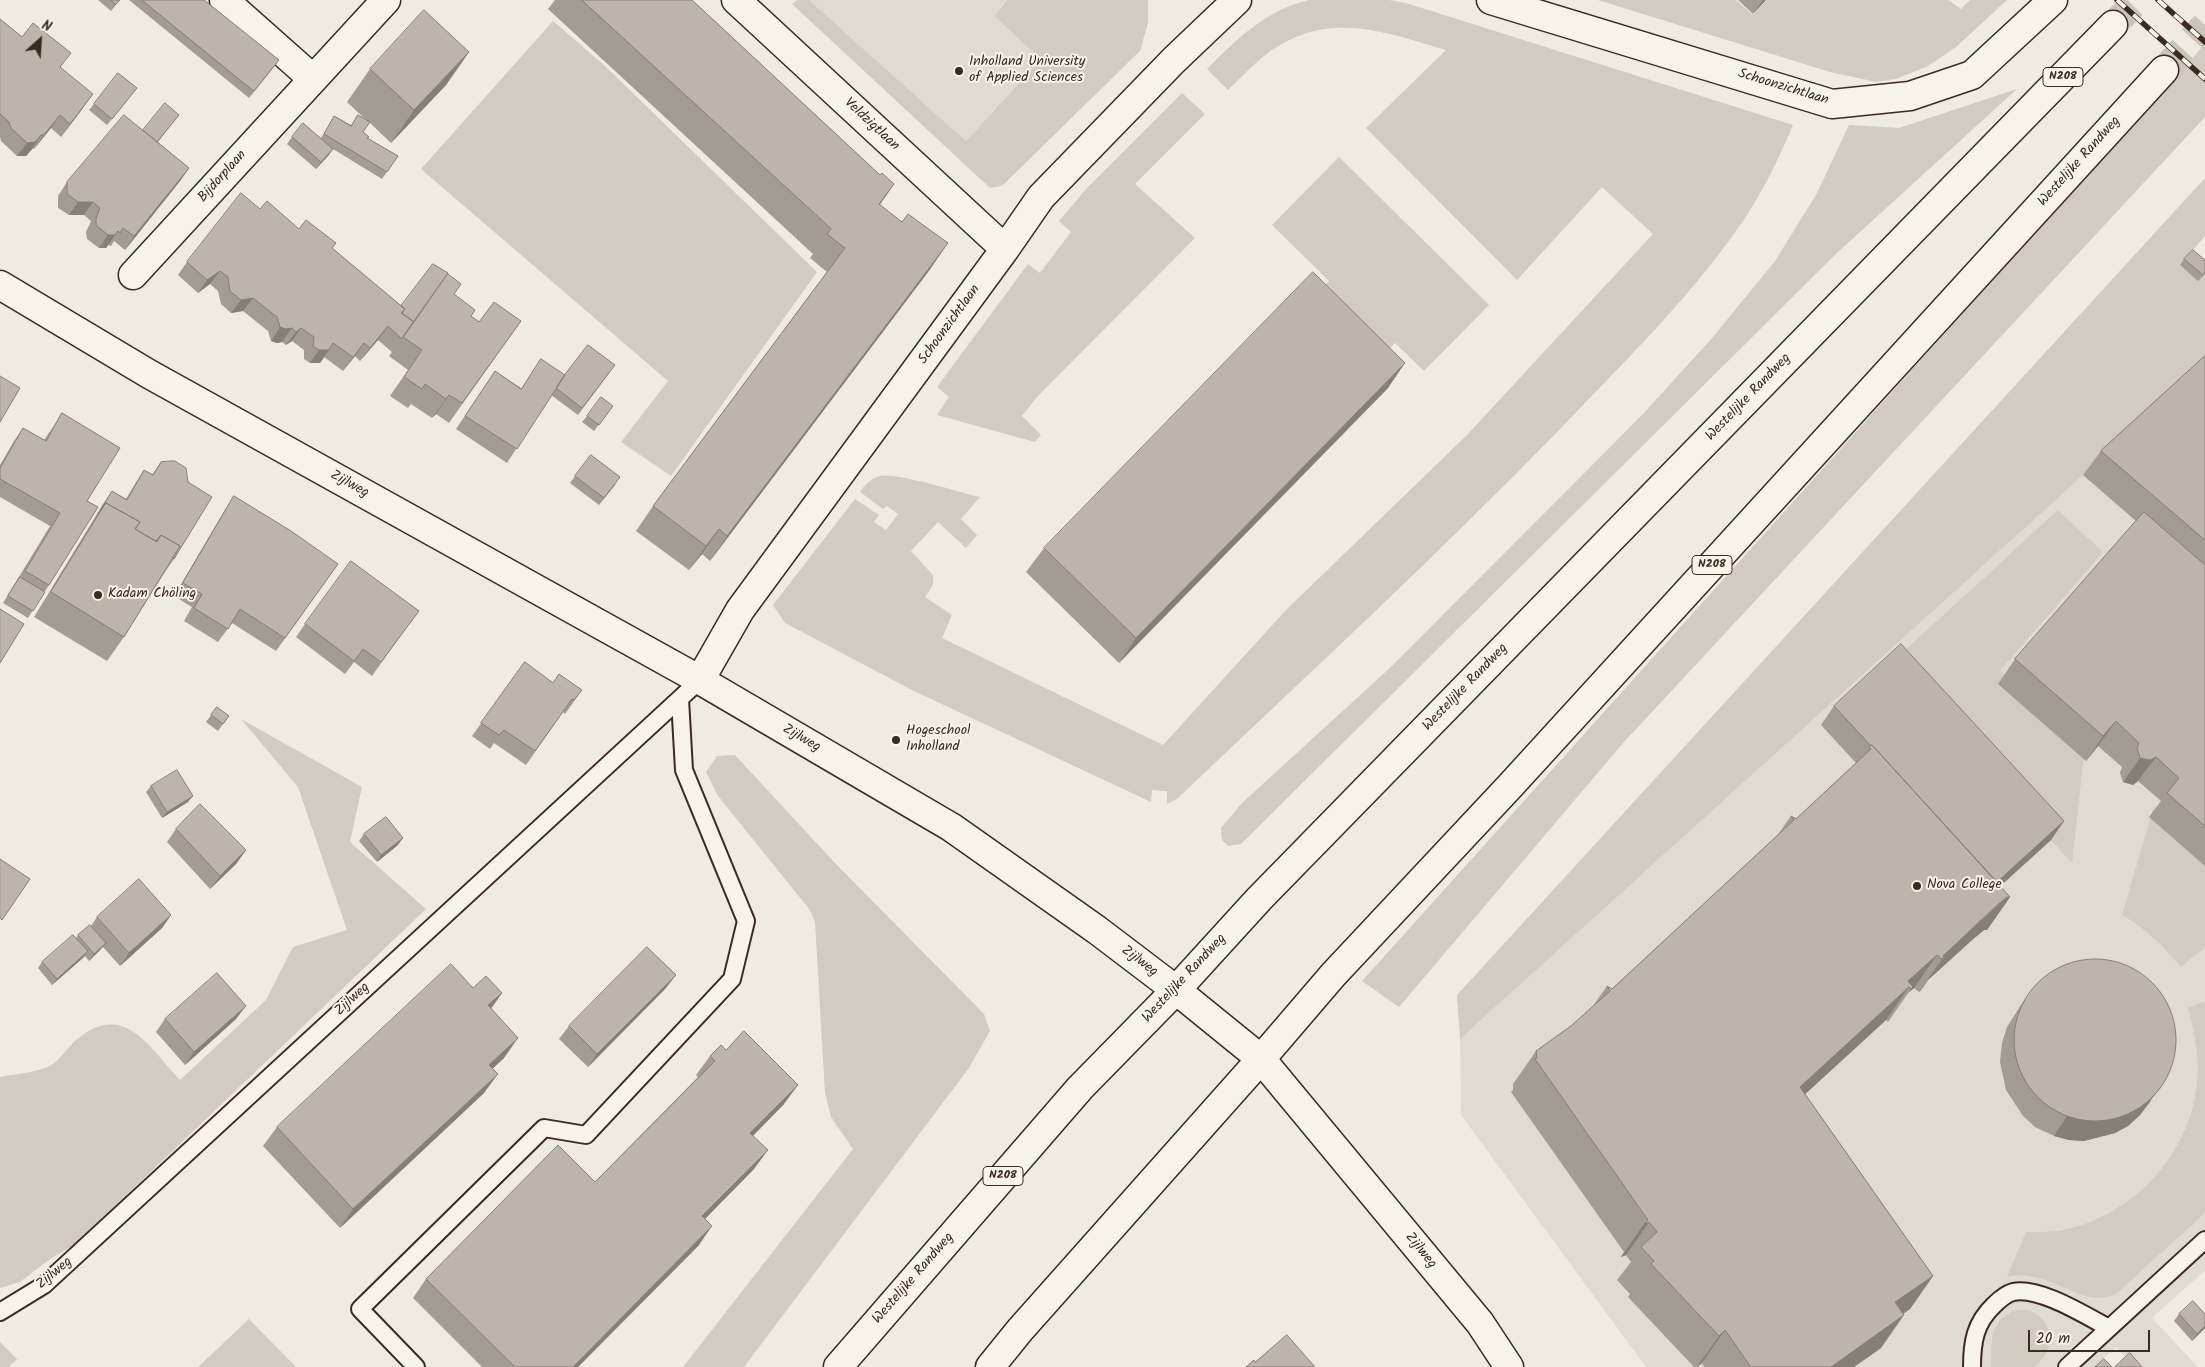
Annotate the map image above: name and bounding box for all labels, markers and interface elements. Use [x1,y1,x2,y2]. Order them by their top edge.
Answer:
north arrow [15,15,65,65]
text: N [38,15,55,38]
place label: Inholland University of Applied Sciences [969,55,1085,88]
marker: Inholland University of Applied Sciences [953,65,965,77]
street label: Schoonzichtlaan [1736,66,1830,110]
road number: N208 [2043,68,2083,86]
street label: Veldzigtlaan [840,95,902,155]
street label: Westelijke Randweg [2035,114,2125,210]
street label: Bijdorplaan [195,147,251,207]
street label: Schoonzichtlaan [916,282,984,368]
street label: Westelijke Randweg [1703,351,1795,445]
street label: Zijlweg [327,468,371,502]
road number: N208 [1692,556,1732,574]
place label: Kadam Chöling [108,587,196,603]
marker: Kadam Chöling [92,589,104,601]
street label: Westelijke Randweg [1420,641,1512,735]
street label: Zijlweg [779,721,823,757]
place label: Hogeschool Inholland [906,724,970,756]
marker: Hogeschool Inholland [890,734,902,746]
place label: Nova College [1927,878,2002,894]
marker: Nova College [1911,880,1923,892]
street label: Westelijke Randweg [1140,931,1230,1027]
street label: Zijlweg [1117,943,1161,981]
street label: Zijlweg [332,980,374,1020]
road number: N208 [983,1166,1023,1186]
street label: Westelijke Randweg [870,1230,958,1328]
street label: Zijlweg [1400,1230,1440,1272]
street label: Zijlweg [34,1254,76,1294]
scale bar [2030,1320,2152,1352]
text: 20 m [2036,1327,2070,1351]

